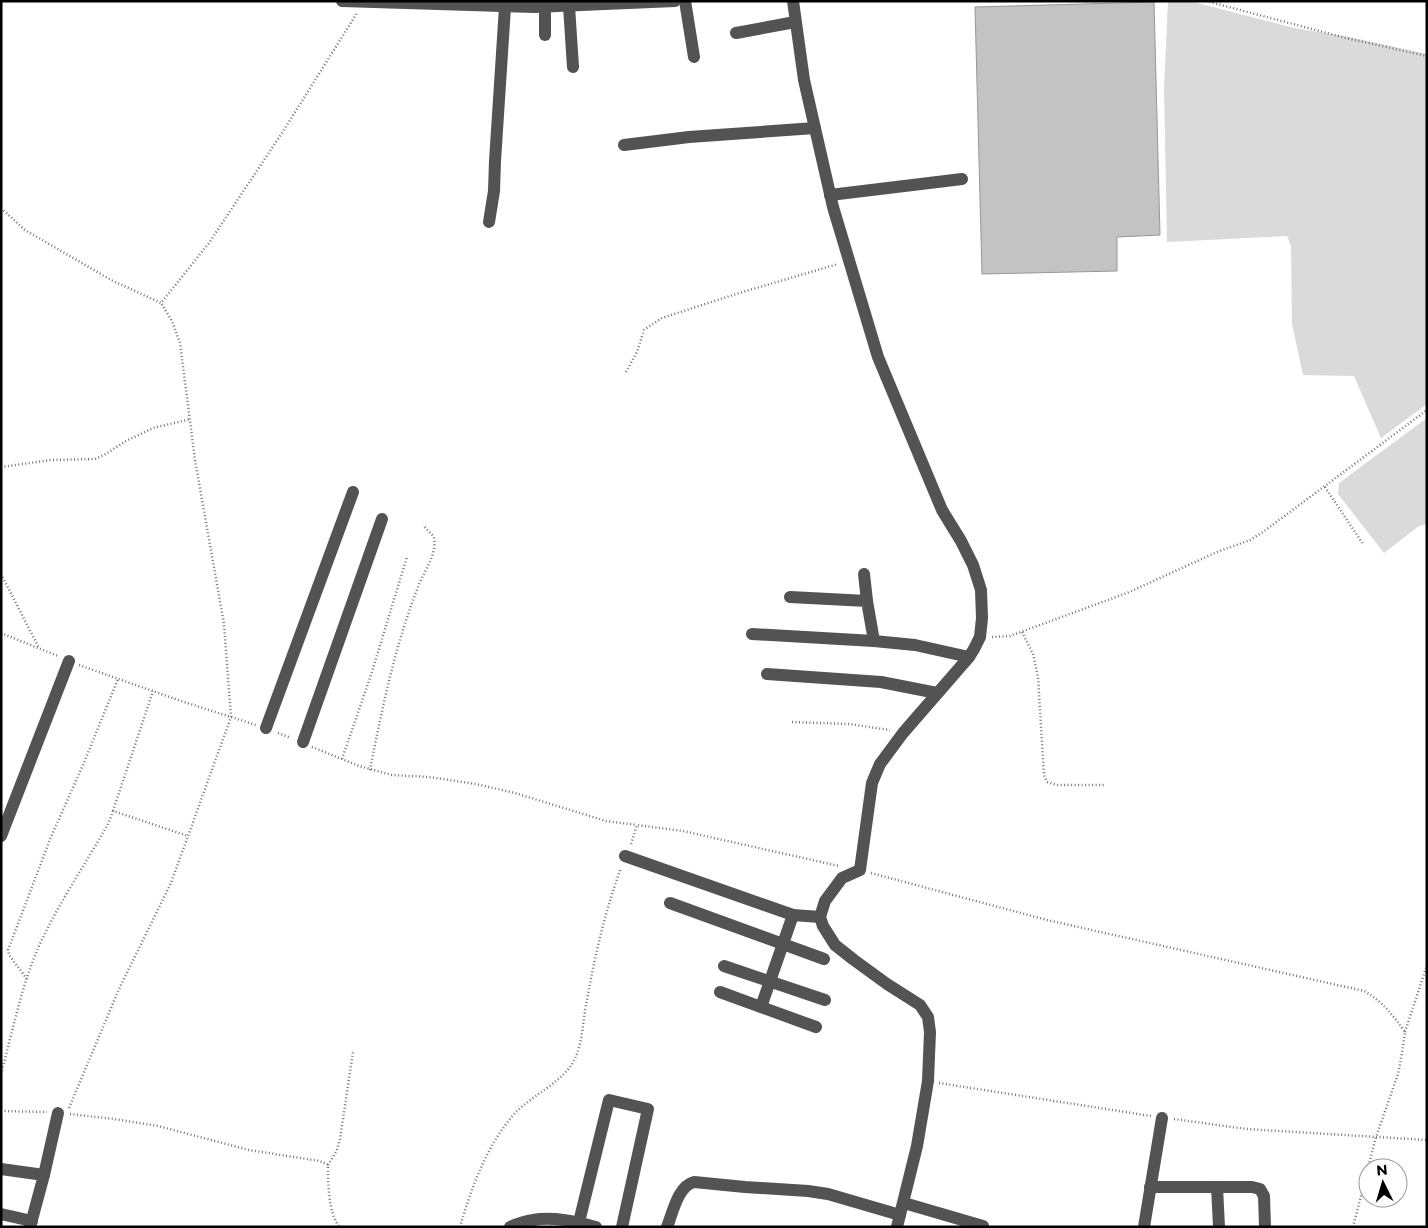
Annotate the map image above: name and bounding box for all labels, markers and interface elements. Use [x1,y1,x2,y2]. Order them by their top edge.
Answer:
north arrow [1358,1158,1408,1208]
text: N [1375,1161,1388,1180]

